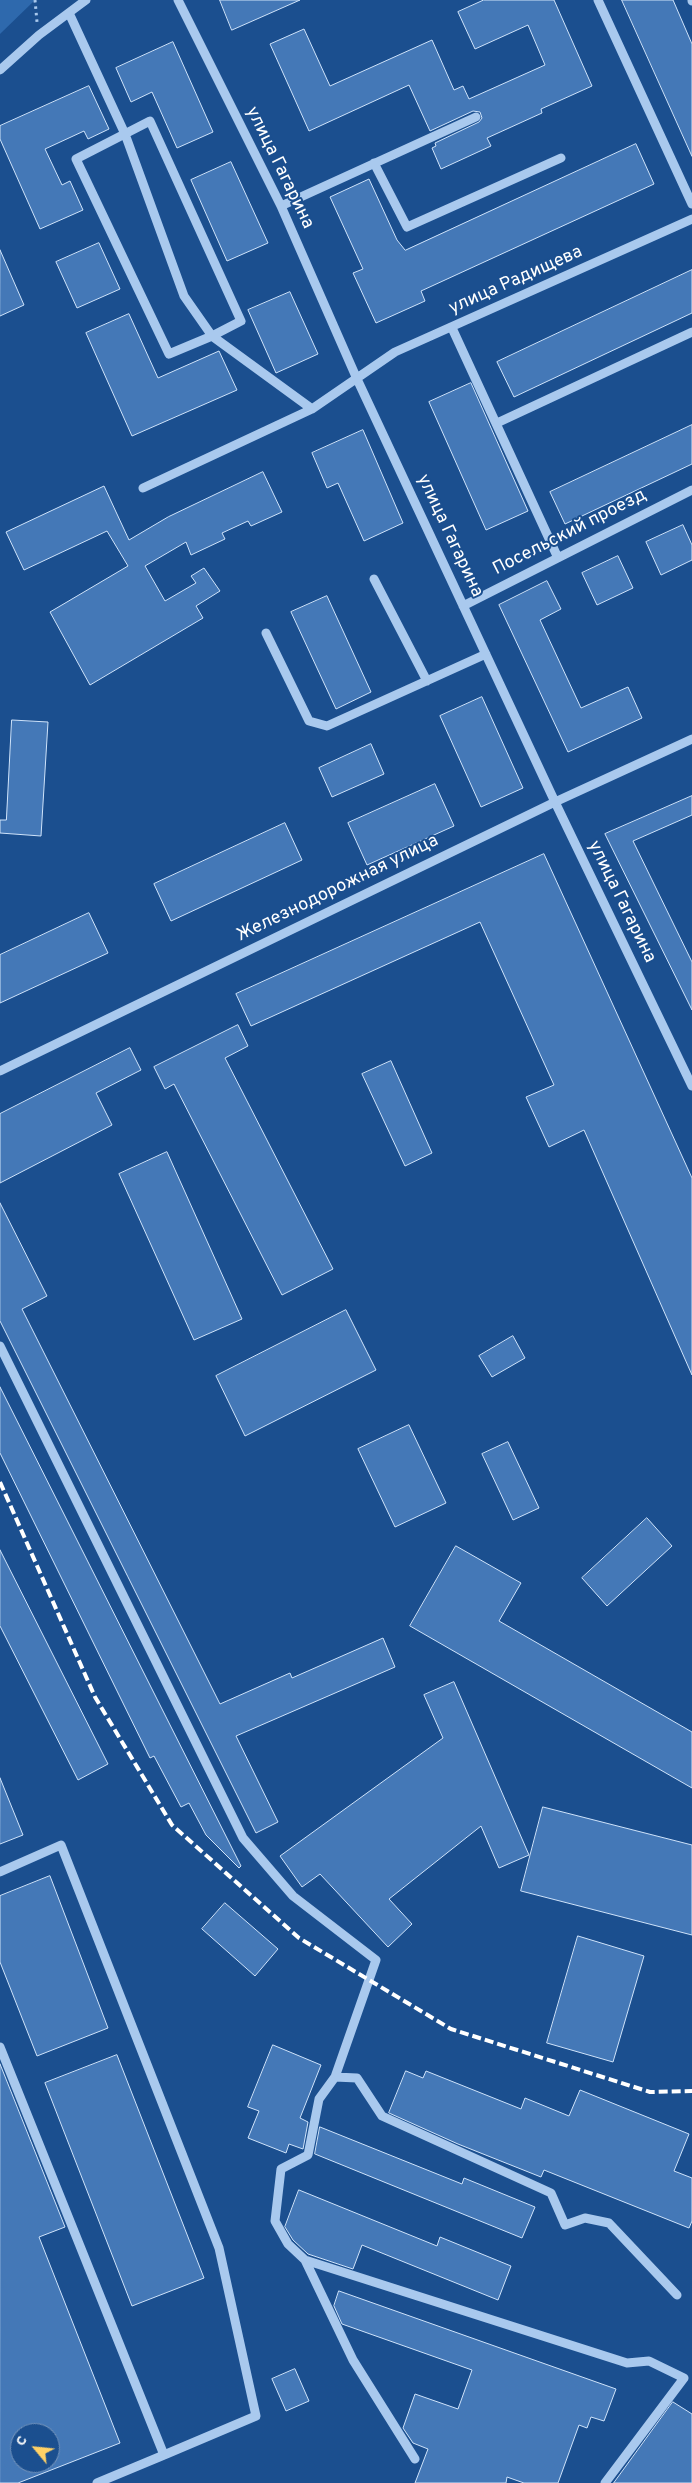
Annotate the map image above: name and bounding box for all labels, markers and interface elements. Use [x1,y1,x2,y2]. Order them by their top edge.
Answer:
street label: улица Гагарина [240,103,318,233]
street label: улица Радищева [446,242,586,320]
street label: улица Гагарина [411,471,487,601]
street label: Посельский проезд [490,485,650,581]
street label: Железнодорожная улица [234,831,442,947]
street label: улица Гагарина [582,837,660,967]
north arrow [10,2423,60,2473]
text: С [13,2433,32,2449]

